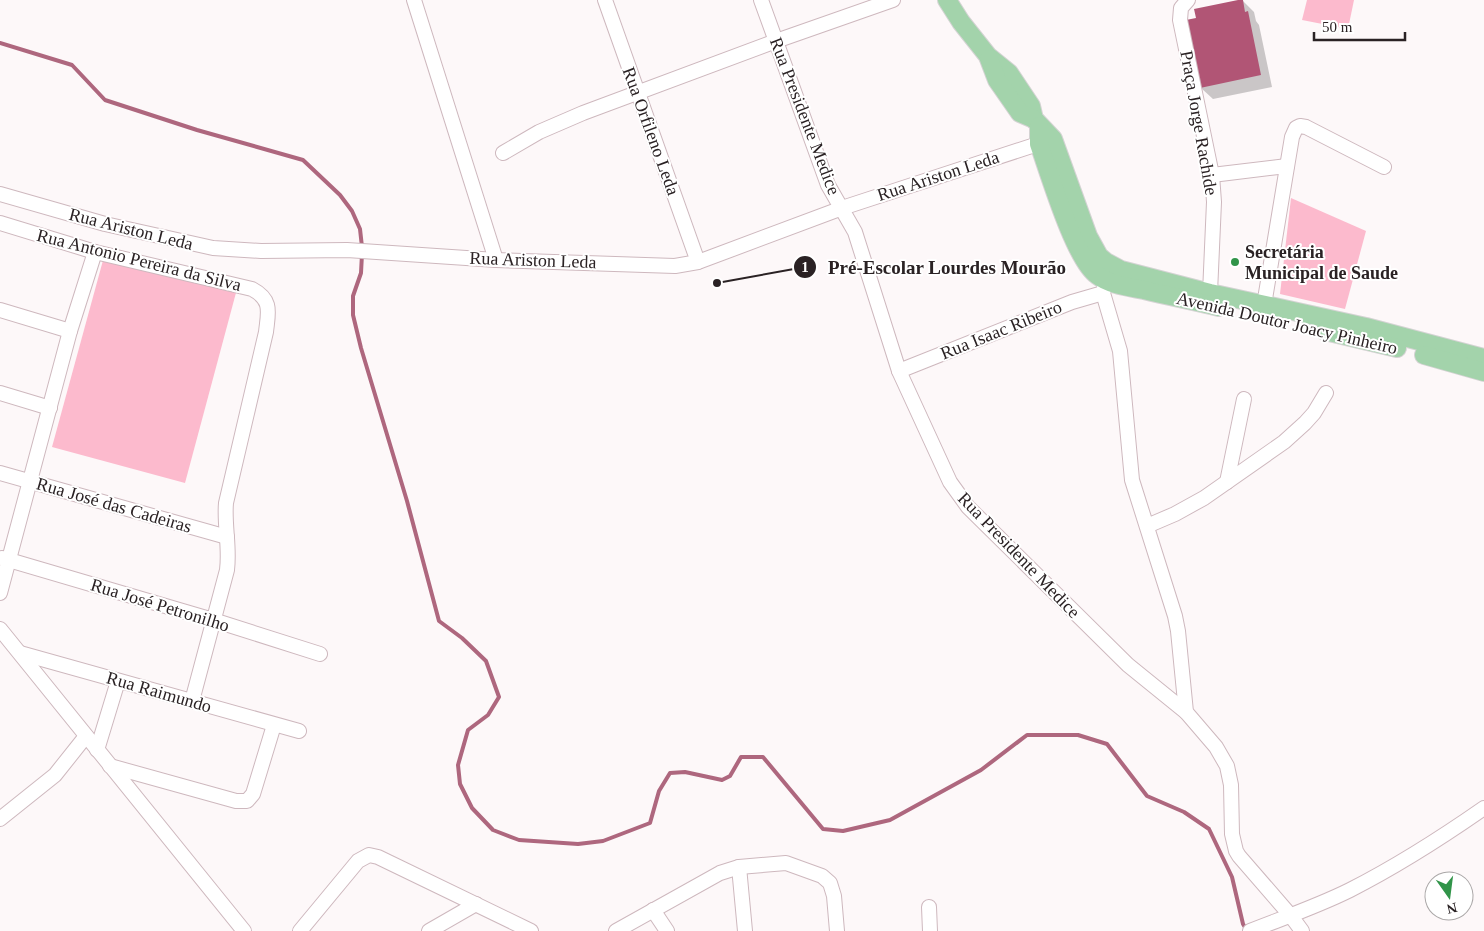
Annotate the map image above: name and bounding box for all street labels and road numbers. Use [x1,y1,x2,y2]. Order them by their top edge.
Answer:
street label: Rua Presidente Medice [766,34,844,198]
street label: Praça Jorge Rachide [1176,49,1222,197]
street label: Rua Orfileno Leda [619,64,683,198]
street label: Rua Ariston Leda [875,147,1001,205]
street label: Rua Ariston Leda [67,204,195,254]
street label: Rua Antonio Pereira da Silva [35,225,243,295]
street label: Rua Ariston Leda [469,248,597,272]
street label: Avenida Doutor Joacy Pinheiro [1175,288,1399,358]
street label: Rua Isaac Ribeiro [937,297,1065,363]
street label: Rua José das Cadeiras [34,473,194,537]
street label: Rua Presidente Medice [954,488,1084,622]
street label: Rua José Petronilho [88,574,232,636]
street label: Rua Raimundo [104,667,214,717]

